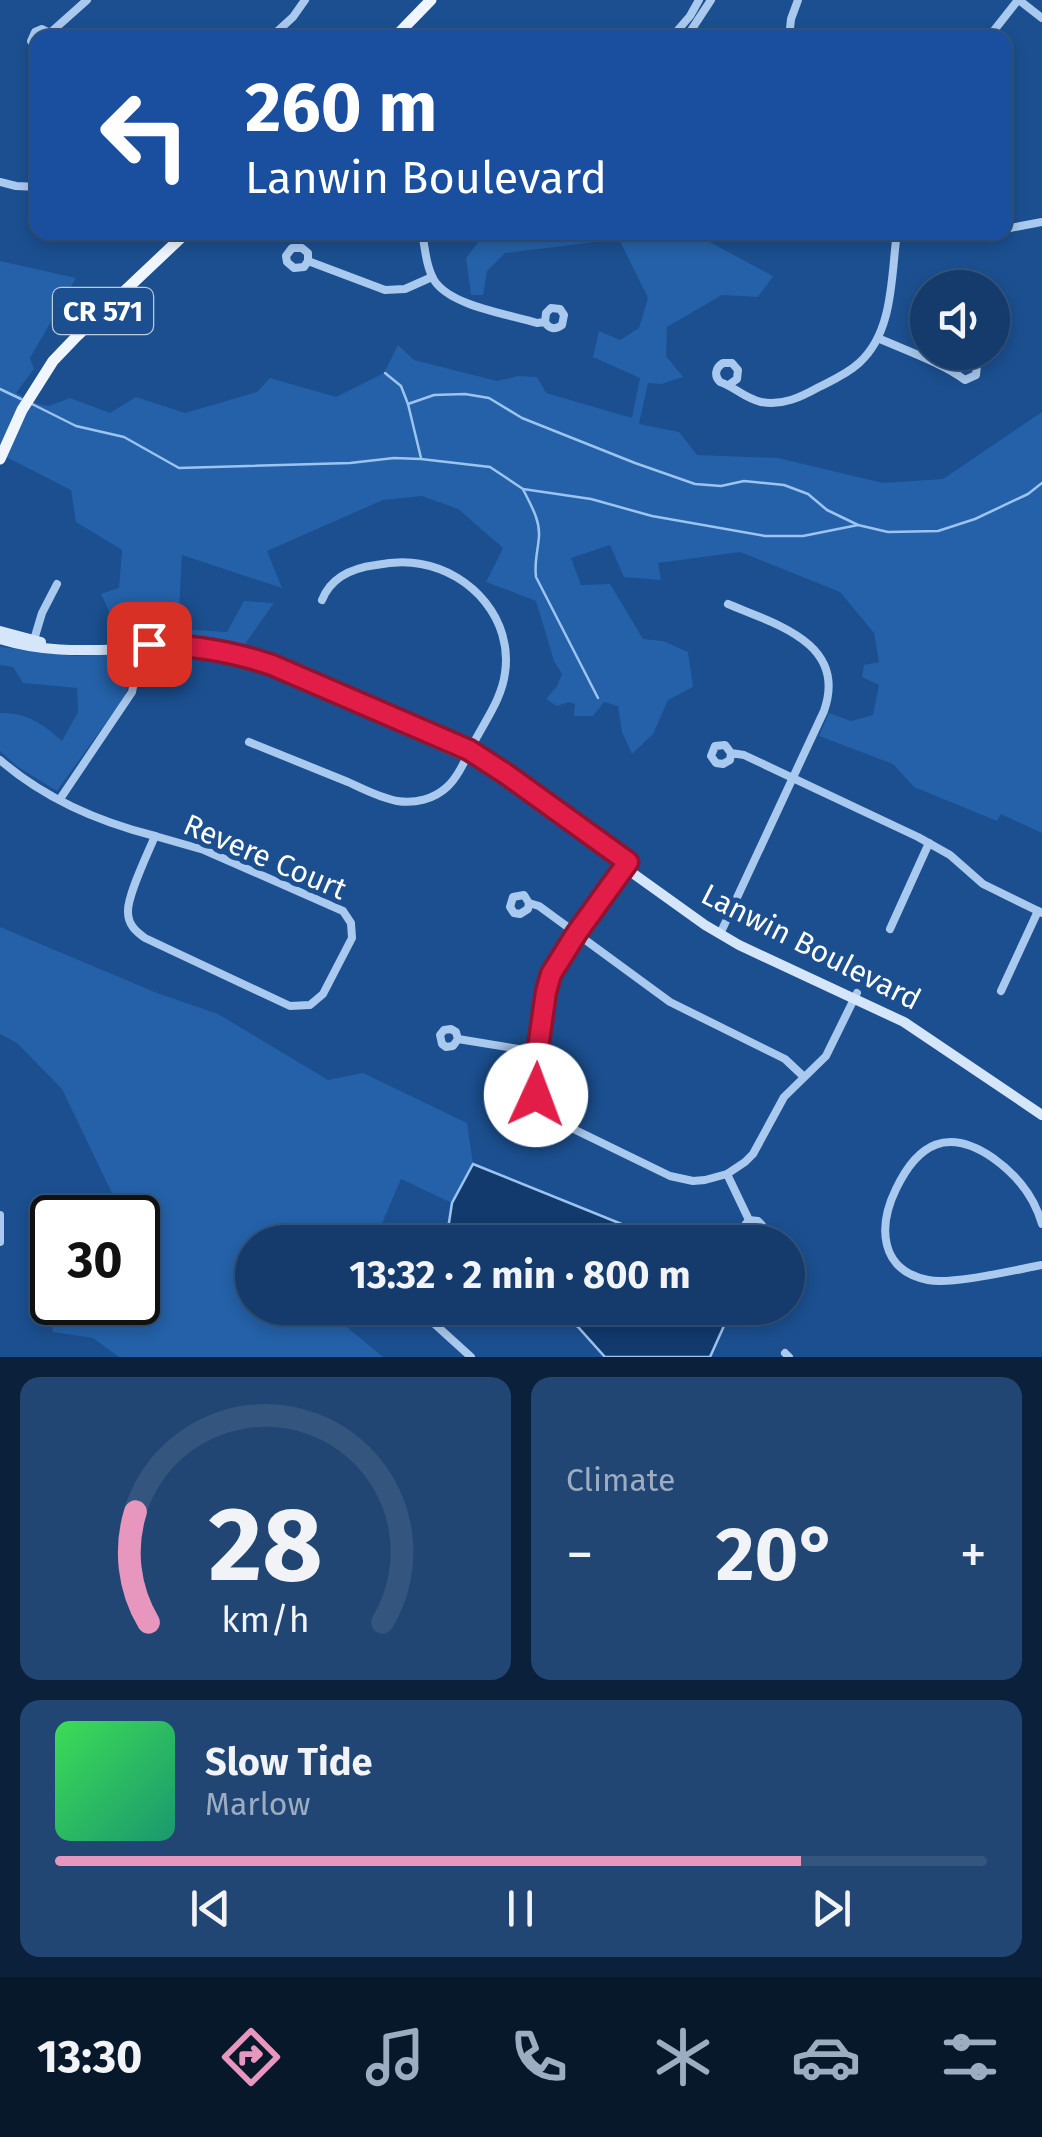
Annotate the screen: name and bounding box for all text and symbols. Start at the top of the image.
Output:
text: 260 m [245,66,437,150]
icon: left [80,70,210,200]
text: Lanwin Boulevard [245,151,607,205]
map controls [910,270,1010,370]
button: sound [910,270,1010,370]
road number: CR 571 [53,288,153,334]
pin [107,602,192,687]
icon: arrive [122,617,177,672]
street label: Revere Court [178,807,352,908]
street label: Lanwin Boulevard [695,876,927,1018]
position arrow [484,1043,588,1147]
speed limit sign: 30 [30,1195,160,1325]
text: 13:32 · 2 min · 800 m [349,1252,691,1298]
text: Climate [566,1461,675,1499]
text: 28 [208,1483,323,1608]
text: 20° [716,1510,837,1600]
text: − [566,1522,594,1588]
text: + [960,1522,987,1588]
text: km/h [221,1599,310,1641]
text: Slow Tide [205,1739,373,1785]
text: Marlow [205,1785,311,1823]
icon: previous [183,1881,238,1936]
icon: pause [493,1881,548,1936]
icon: next [804,1881,859,1936]
icon: directions [216,2022,286,2092]
icon: music [360,2022,430,2092]
icon: phone [504,2022,574,2092]
icon: climate [648,2022,718,2092]
icon: car [791,2022,861,2092]
icon: filters [935,2022,1005,2092]
text: 13:30 [37,2030,142,2084]

